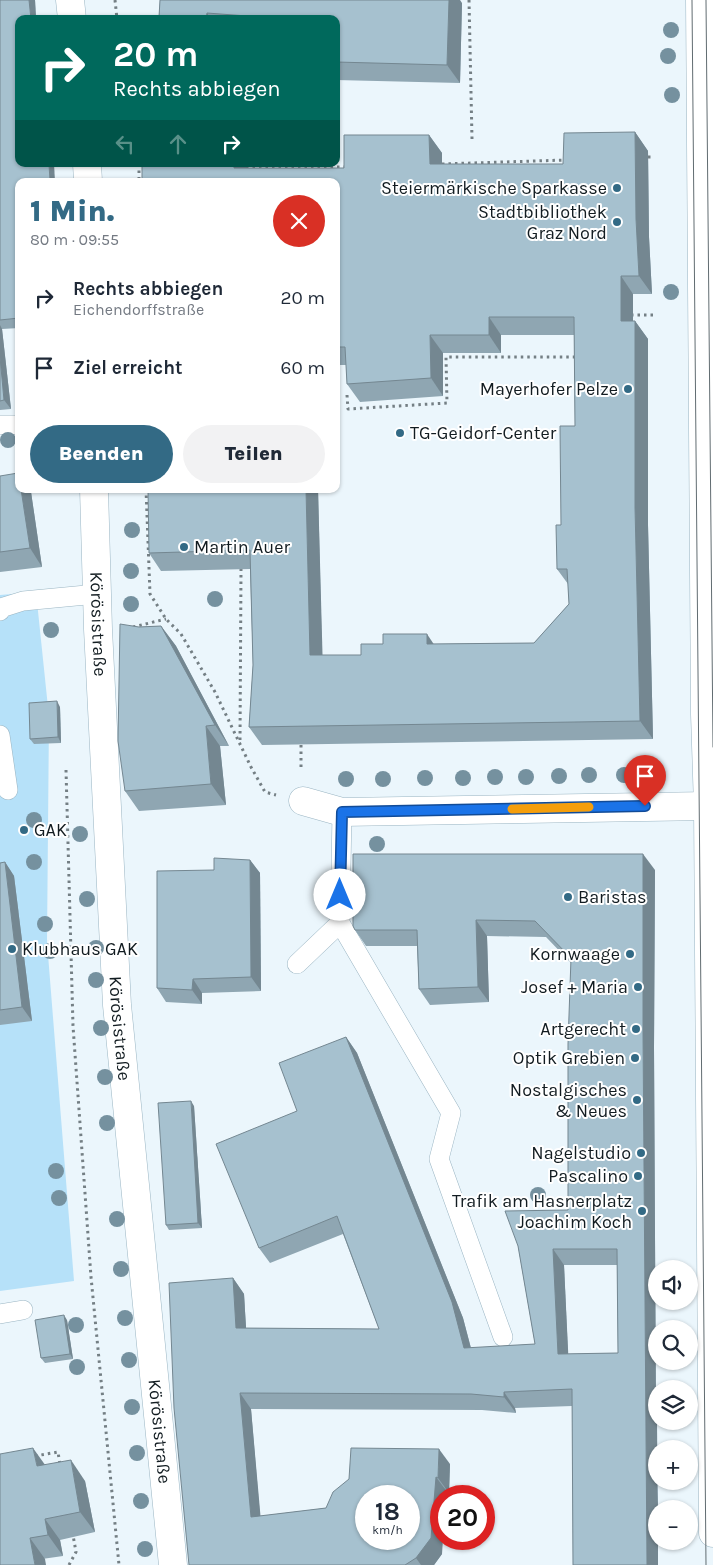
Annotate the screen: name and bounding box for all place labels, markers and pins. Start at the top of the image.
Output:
place label: Steiermärkische Sparkasse [381,177,607,199]
marker: Steiermärkische Sparkasse [611,182,623,194]
place label: Stadtbibliothek Graz Nord [478,201,607,244]
marker: Stadtbibliothek Graz Nord [611,216,623,228]
place label: Mayerhofer Pelze [480,378,618,400]
marker: Mayerhofer Pelze [622,383,634,395]
place label: TG-Geidorf-Center [410,422,557,444]
marker: TG-Geidorf-Center [394,427,406,439]
place label: Martin Auer [194,536,290,558]
marker: Martin Auer [178,541,190,553]
pin [624,755,666,806]
place label: GAK [34,819,67,841]
marker: GAK [18,824,30,836]
place label: Baristas [578,886,647,908]
marker: Baristas [562,891,574,903]
place label: Klubhaus GAK [22,938,138,960]
marker: Klubhaus GAK [6,943,18,955]
place label: Kornwaage [530,943,620,965]
marker: Kornwaage [624,948,636,960]
place label: Josef + Maria [521,976,628,998]
marker: Josef + Maria [632,981,644,993]
place label: Artgerecht [540,1018,626,1040]
marker: Artgerecht [630,1023,642,1035]
place label: Optik Grebien [513,1047,625,1069]
marker: Optik Grebien [629,1052,641,1064]
place label: Nostalgisches & Neues [510,1079,627,1122]
marker: Nostalgisches & Neues [631,1094,643,1106]
place label: Nagelstudio [531,1142,631,1164]
marker: Nagelstudio [635,1147,647,1159]
place label: Pascalino [548,1165,628,1187]
marker: Pascalino [632,1170,644,1182]
place label: Trafik am Hasnerplatz Joachim Koch [452,1190,632,1233]
marker: Trafik am Hasnerplatz Joachim Koch [636,1205,648,1217]

